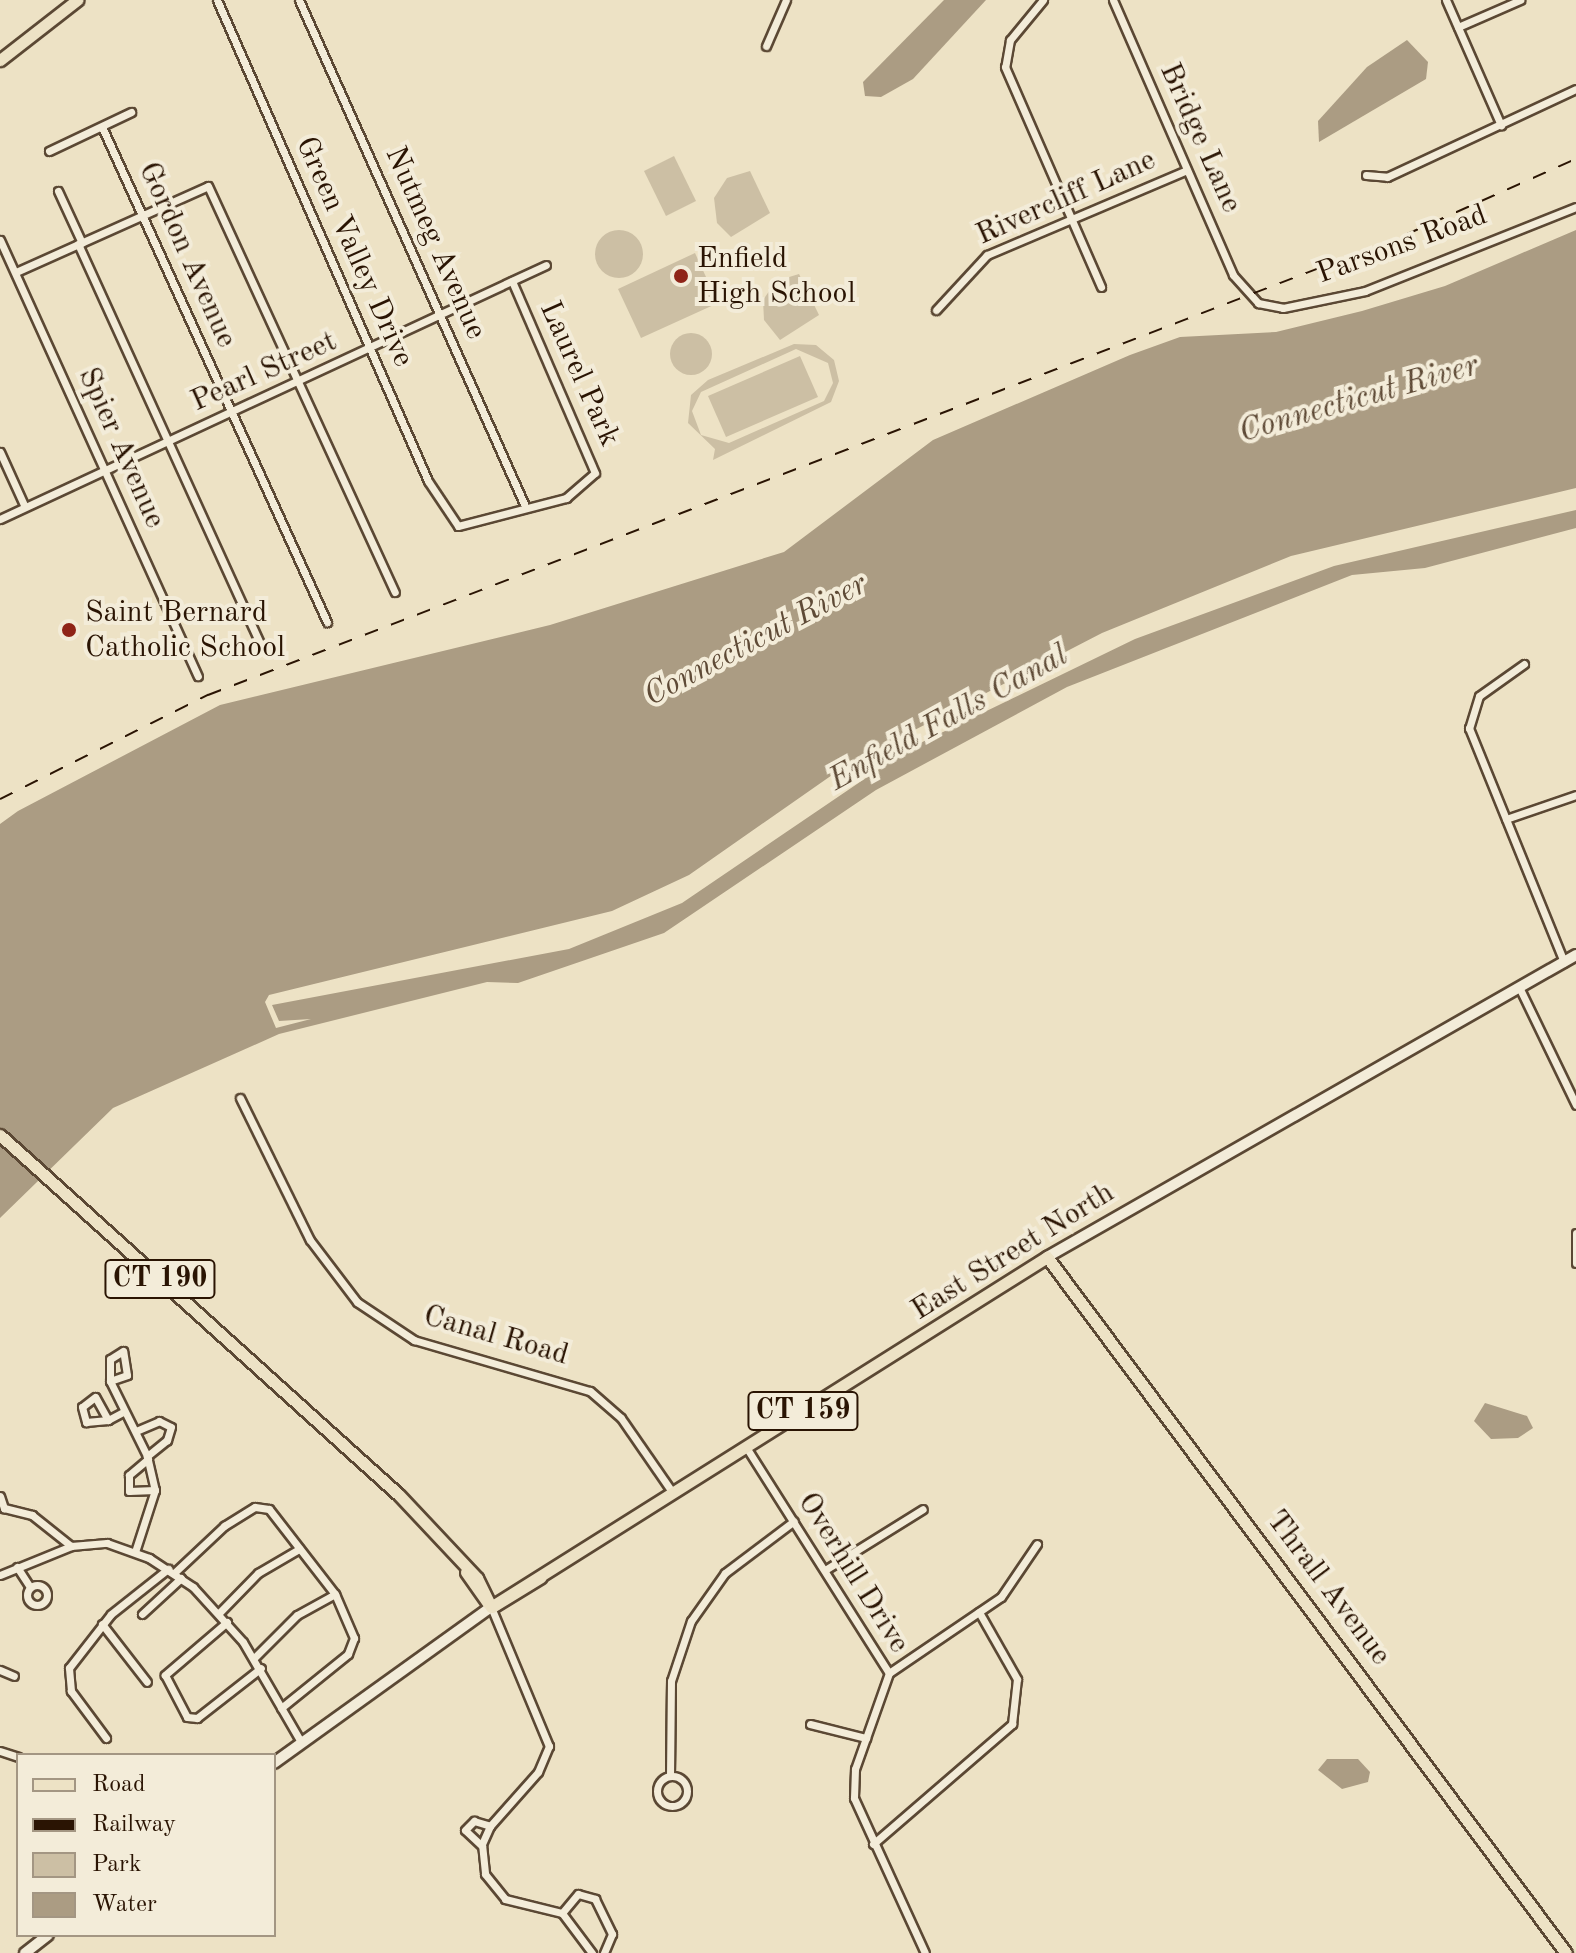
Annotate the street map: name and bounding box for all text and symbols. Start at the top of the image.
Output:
street label: Bridge Lane [1151,58,1249,218]
street label: Green Valley Drive [287,131,421,373]
street label: Nutmeg Avenue [376,141,494,345]
street label: Rivercliff Lane [971,142,1161,254]
street label: Gordon Avenue [130,157,244,353]
street label: Parsons Road [1312,198,1492,292]
place label: Enfield High School [697,241,856,312]
marker: Enfield High School [672,267,690,285]
street label: Laurel Park [531,296,627,452]
street label: Pearl Street [186,324,342,420]
water label: Connecticut River [1235,347,1483,453]
street label: Spier Avenue [70,362,172,534]
water label: Connecticut River [638,566,874,716]
place label: Saint Bernard Catholic School [85,595,285,666]
marker: Saint Bernard Catholic School [60,621,78,639]
water label: Enfield Falls Canal [823,637,1075,801]
street label: East Street North [905,1175,1121,1329]
road number: CT 190 [104,1255,216,1303]
street label: Canal Road [419,1298,573,1374]
road number: CT 159 [747,1387,859,1435]
street label: Overhill Drive [789,1486,917,1660]
street label: Thrall Avenue [1258,1503,1398,1673]
legend [16,1753,276,1937]
text: Road [92,1773,145,1797]
text: Railway [92,1813,176,1837]
text: Park [92,1853,141,1877]
text: Water [92,1893,157,1917]

